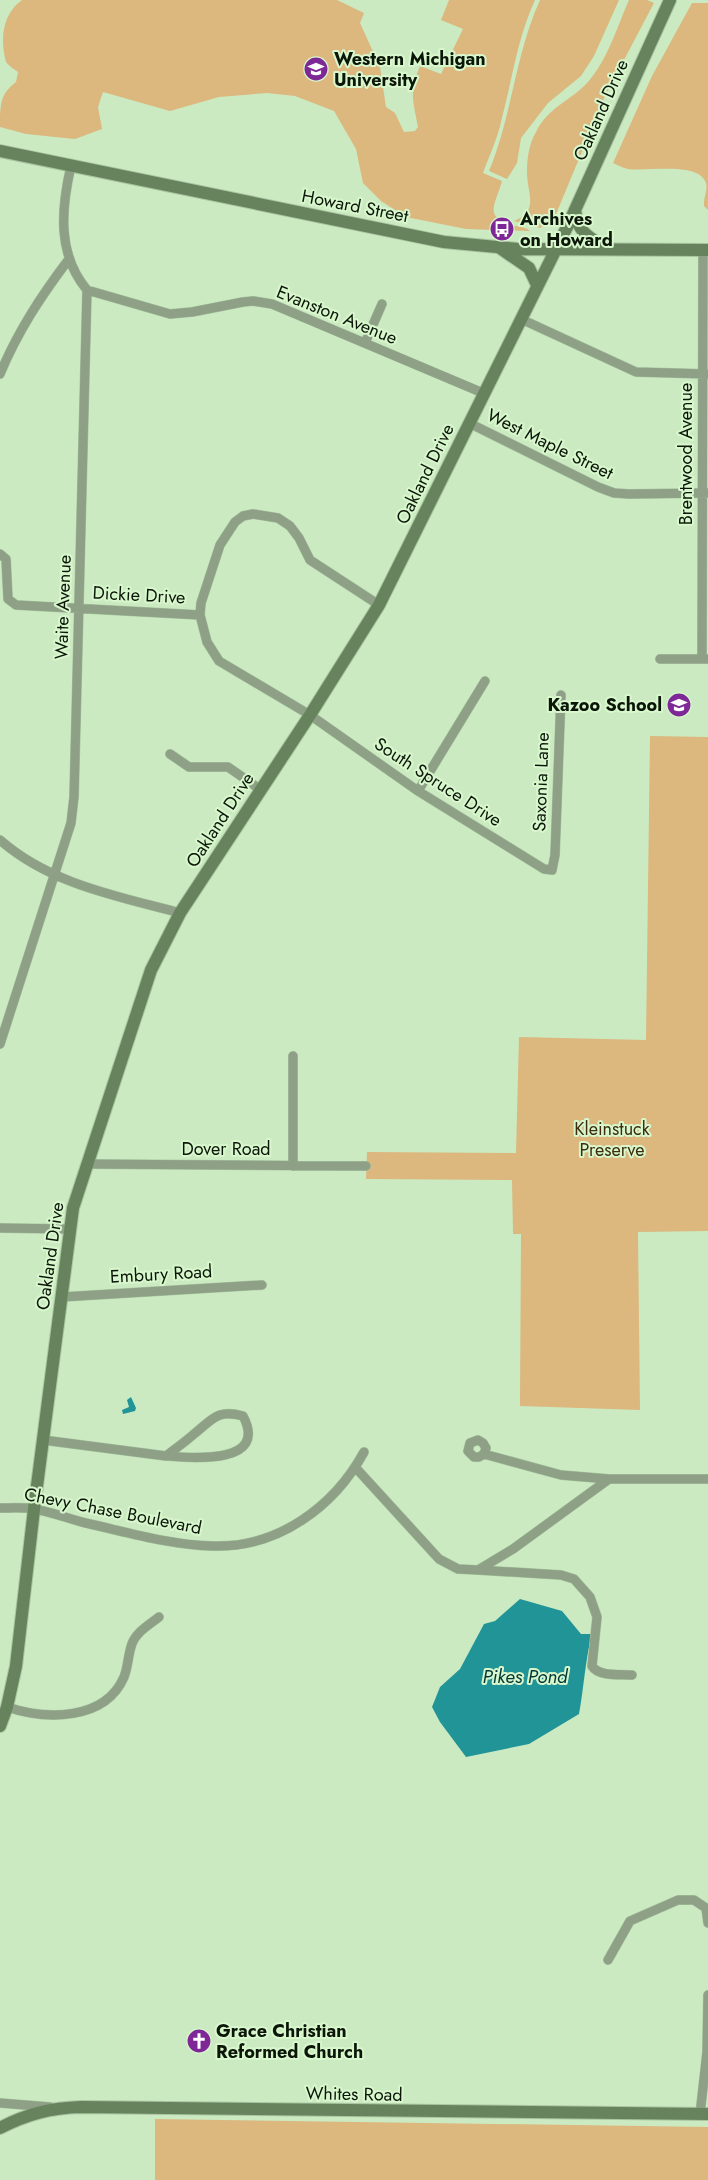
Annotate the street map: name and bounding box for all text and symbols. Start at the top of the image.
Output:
place label: Western Michigan University [334,46,486,93]
street label: Oakland Drive [567,55,635,165]
school or university icon: Western Michigan University [303,56,329,82]
street label: Howard Street [299,183,411,229]
place label: Archives on Howard [519,206,613,253]
bus stop icon: Archives on Howard [489,216,515,242]
street label: Evanston Avenue [273,279,401,351]
street label: Brentwood Avenue [673,383,699,525]
street label: West Maple Street [482,402,618,486]
street label: Oakland Drive [389,419,461,529]
street label: Waite Avenue [48,554,78,660]
street label: Dickie Drive [92,580,186,610]
place label: Kazoo School [547,692,662,718]
school or university icon: Kazoo School [666,692,692,718]
street label: South Spruce Drive [369,731,507,833]
street label: Saxonia Lane [526,732,556,832]
street label: Oakland Drive [179,767,261,873]
park label: Kleinstuck Preserve [574,1116,650,1163]
street label: Dover Road [181,1136,271,1162]
street label: Oakland Drive [30,1200,70,1312]
street label: Embury Road [109,1258,213,1290]
street label: Chevy Chase Boulevard [22,1481,204,1541]
water label: Pikes Pond [482,1663,569,1690]
place label: Grace Christian Reformed Church [216,2018,363,2065]
church icon: Grace Christian Reformed Church [186,2028,212,2054]
street label: Whites Road [305,2080,403,2108]

